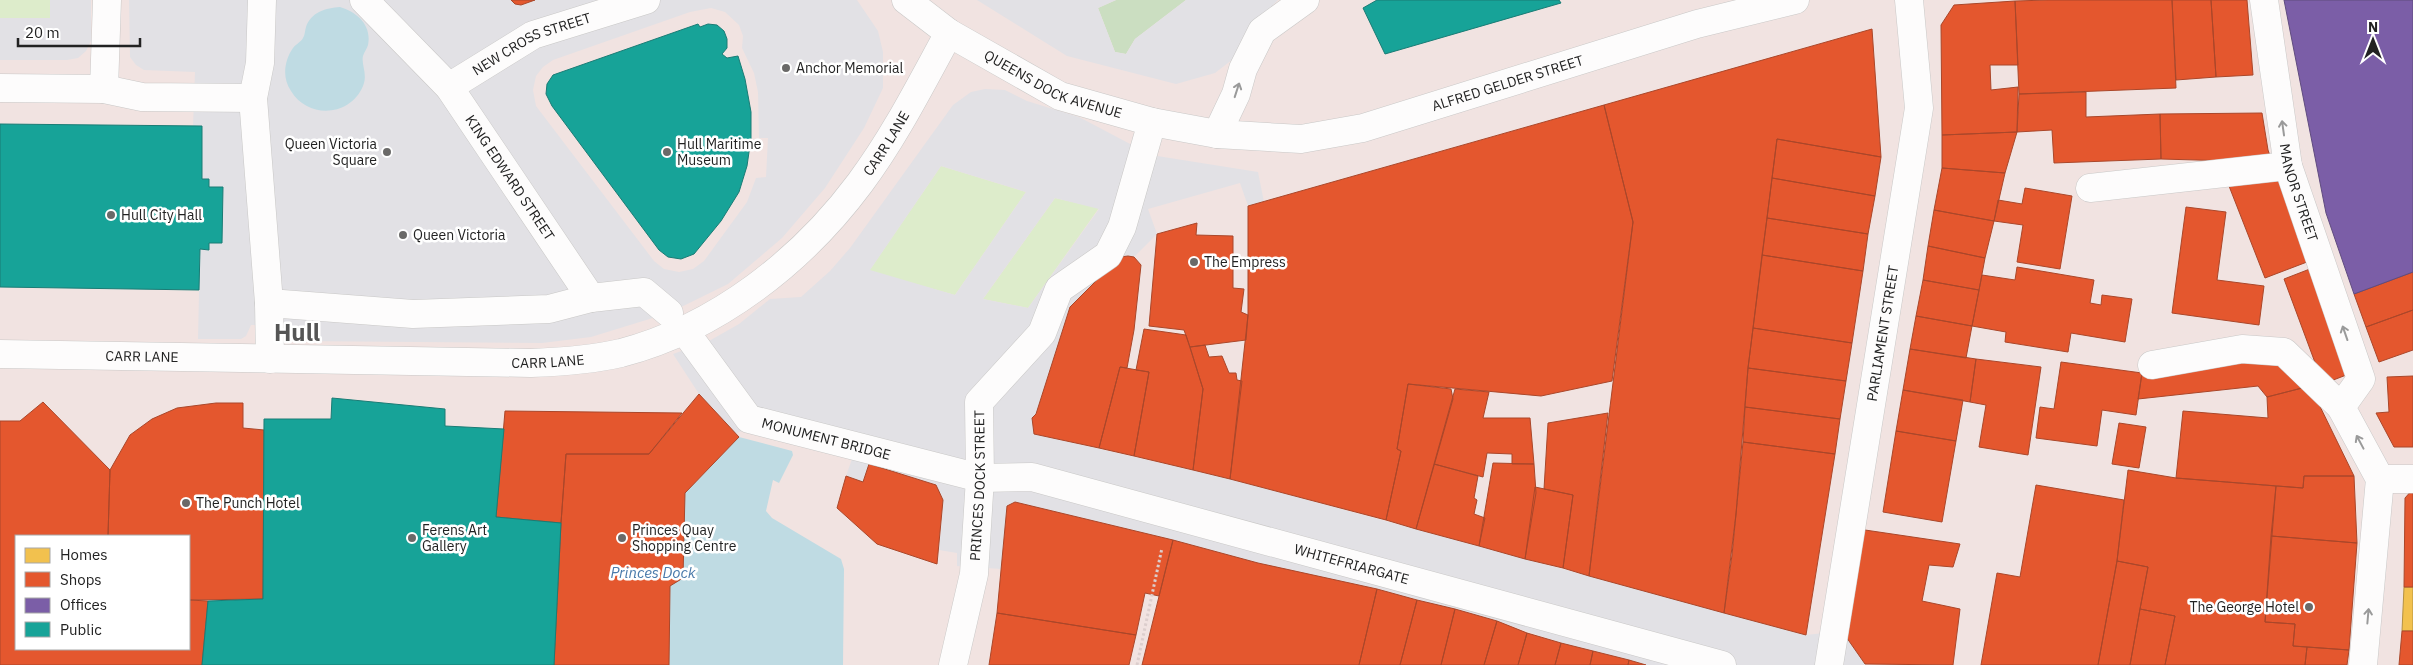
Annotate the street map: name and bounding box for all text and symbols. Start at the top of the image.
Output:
street label: NEW CROSS STREET [469,9,593,79]
scale bar [18,15,140,47]
north arrow [2348,15,2398,65]
text: N [2368,18,2378,36]
text: 20 m [25,23,60,42]
street label: QUEENS DOCK AVENUE [981,46,1124,122]
street label: ALFRED GELDER STREET [1430,51,1585,115]
place label: Anchor Memorial [796,59,903,77]
marker: Anchor Memorial [780,62,792,74]
one-way arrow [1232,82,1242,98]
street label: CARR LANE [859,108,913,179]
street label: KING EDWARD STREET [461,112,559,244]
one-way arrow [2278,120,2288,136]
place label: Queen Victoria Square [285,135,378,169]
place label: Hull Maritime Museum [677,135,762,169]
street label: MANOR STREET [2276,142,2322,244]
marker: Queen Victoria Square [381,146,393,158]
marker: Hull Maritime Museum [661,146,673,158]
place label: Hull City Hall [121,206,202,224]
marker: Hull City Hall [105,209,117,221]
place label: Queen Victoria [413,226,506,244]
marker: Queen Victoria [397,229,409,241]
place label: The Empress [1204,253,1286,271]
marker: The Empress [1188,256,1200,268]
street label: PARLIAMENT STREET [1863,264,1902,403]
district label: Hull [274,316,320,348]
one-way arrow [2340,326,2349,342]
street label: CARR LANE [105,347,179,366]
street label: CARR LANE [511,350,585,372]
street label: PRINCES DOCK STREET [966,410,989,561]
street label: MONUMENT BRIDGE [760,414,893,464]
one-way arrow [2355,435,2364,450]
place label: The Punch Hotel [196,494,300,512]
marker: The Punch Hotel [180,497,192,509]
place label: Ferens Art Gallery [422,521,487,555]
place label: Princes Quay Shopping Centre [632,521,737,555]
marker: Ferens Art Gallery [406,532,418,544]
marker: Princes Quay Shopping Centre [616,532,628,544]
legend [15,535,190,650]
street label: WHITEFRIARGATE [1292,540,1411,588]
text: Homes [60,545,108,564]
water label: Princes Dock [610,563,696,582]
text: Shops [60,570,102,589]
text: Offices [60,595,107,614]
place label: The George Hotel [2190,598,2299,616]
marker: The George Hotel [2303,601,2315,613]
one-way arrow [2363,609,2372,625]
text: Public [60,620,102,639]

